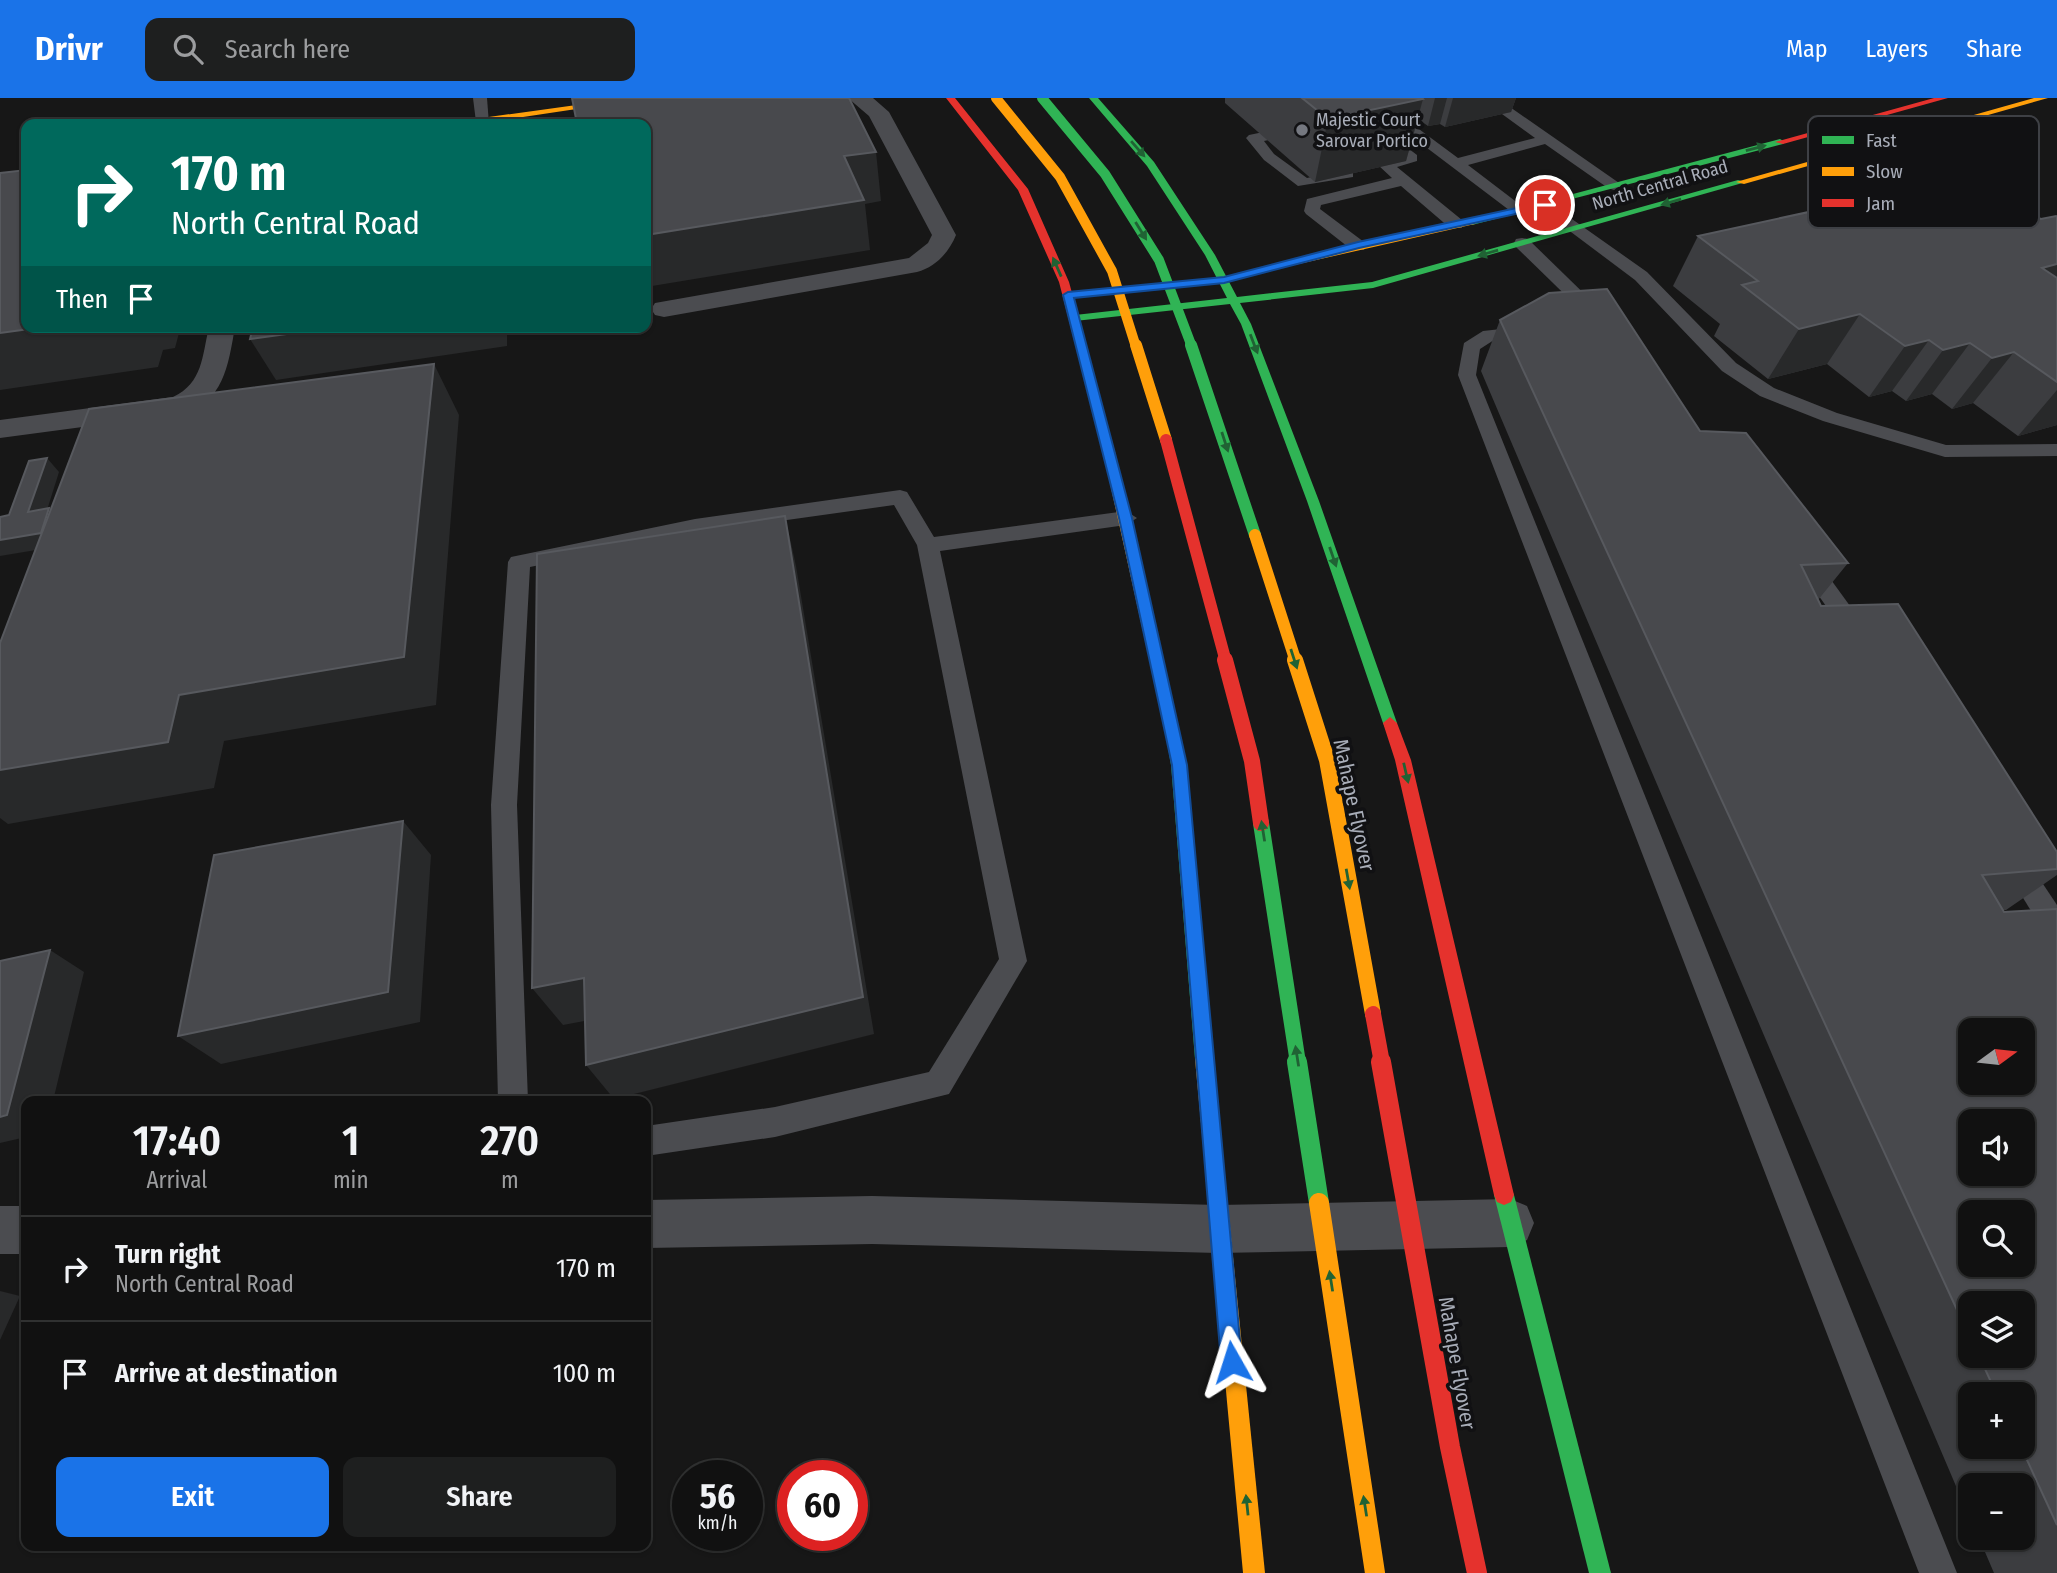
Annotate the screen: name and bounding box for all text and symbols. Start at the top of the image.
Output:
search box [145,18,635,81]
text: Drivr [35,29,103,69]
icon: search [169,30,207,68]
text: Search here [225,34,350,65]
text: Map [1786,35,1828,63]
text: Layers [1866,35,1928,63]
text: Share [1966,35,2022,63]
place label: Majestic Court Sarovar Portico [1316,109,1428,152]
legend [1808,116,2039,228]
marker: Majestic Court Sarovar Portico [1294,122,1310,138]
text: Fast [1866,129,1897,152]
one-way arrow [1130,140,1146,158]
one-way arrow [1746,142,1767,152]
text: 170 m [171,144,287,203]
icon: right [56,147,147,238]
street label: North Central Road [1590,155,1730,215]
text: Slow [1866,160,1903,183]
pin [1515,175,1575,235]
icon: arrive [1526,186,1564,224]
text: Jam [1866,192,1895,215]
one-way arrow [1661,197,1682,207]
text: North Central Road [171,204,420,242]
one-way arrow [1134,222,1147,241]
one-way arrow [1477,248,1498,258]
one-way arrow [1051,257,1063,277]
icon: arrive [122,280,160,318]
text: Then [56,284,108,315]
one-way arrow [1249,334,1260,355]
one-way arrow [1220,432,1231,453]
one-way arrow [1328,547,1339,568]
one-way arrow [1290,648,1300,669]
street label: Mahape Flyover [1327,736,1381,874]
one-way arrow [1401,762,1412,784]
one-way arrow [1257,820,1268,842]
one-way arrow [1343,868,1354,890]
north arrow [1958,1018,2035,1096]
map controls [1958,1018,2035,1550]
one-way arrow [1291,1045,1302,1067]
button: sound [1958,1109,2035,1186]
text: 17:40 [133,1116,221,1166]
text: 1 [342,1116,359,1166]
text: 270 [480,1116,539,1166]
text: Arrival [146,1166,207,1194]
text: min [333,1166,369,1194]
text: m [501,1166,519,1194]
button: search [1958,1200,2035,1277]
text: Turn right [115,1239,221,1270]
icon: right [56,1250,94,1288]
text: 170 m [556,1253,616,1284]
one-way arrow [1325,1269,1336,1291]
text: North Central Road [115,1270,294,1298]
button: layers [1958,1291,2035,1368]
street label: Mahape Flyover [1433,1294,1482,1432]
position arrow [1195,1325,1269,1399]
icon: arrive [56,1355,94,1393]
text: Arrive at destination [115,1358,338,1389]
text: 100 m [553,1358,616,1389]
button: + [1958,1382,2035,1459]
button: Exit [56,1457,329,1537]
button: Share [343,1457,616,1537]
speed limit sign: 60 [777,1460,868,1551]
button: − [1958,1473,2035,1550]
text: 56 [700,1475,735,1517]
one-way arrow [1241,1494,1252,1516]
one-way arrow [1359,1494,1370,1516]
text: km/h [697,1512,738,1534]

